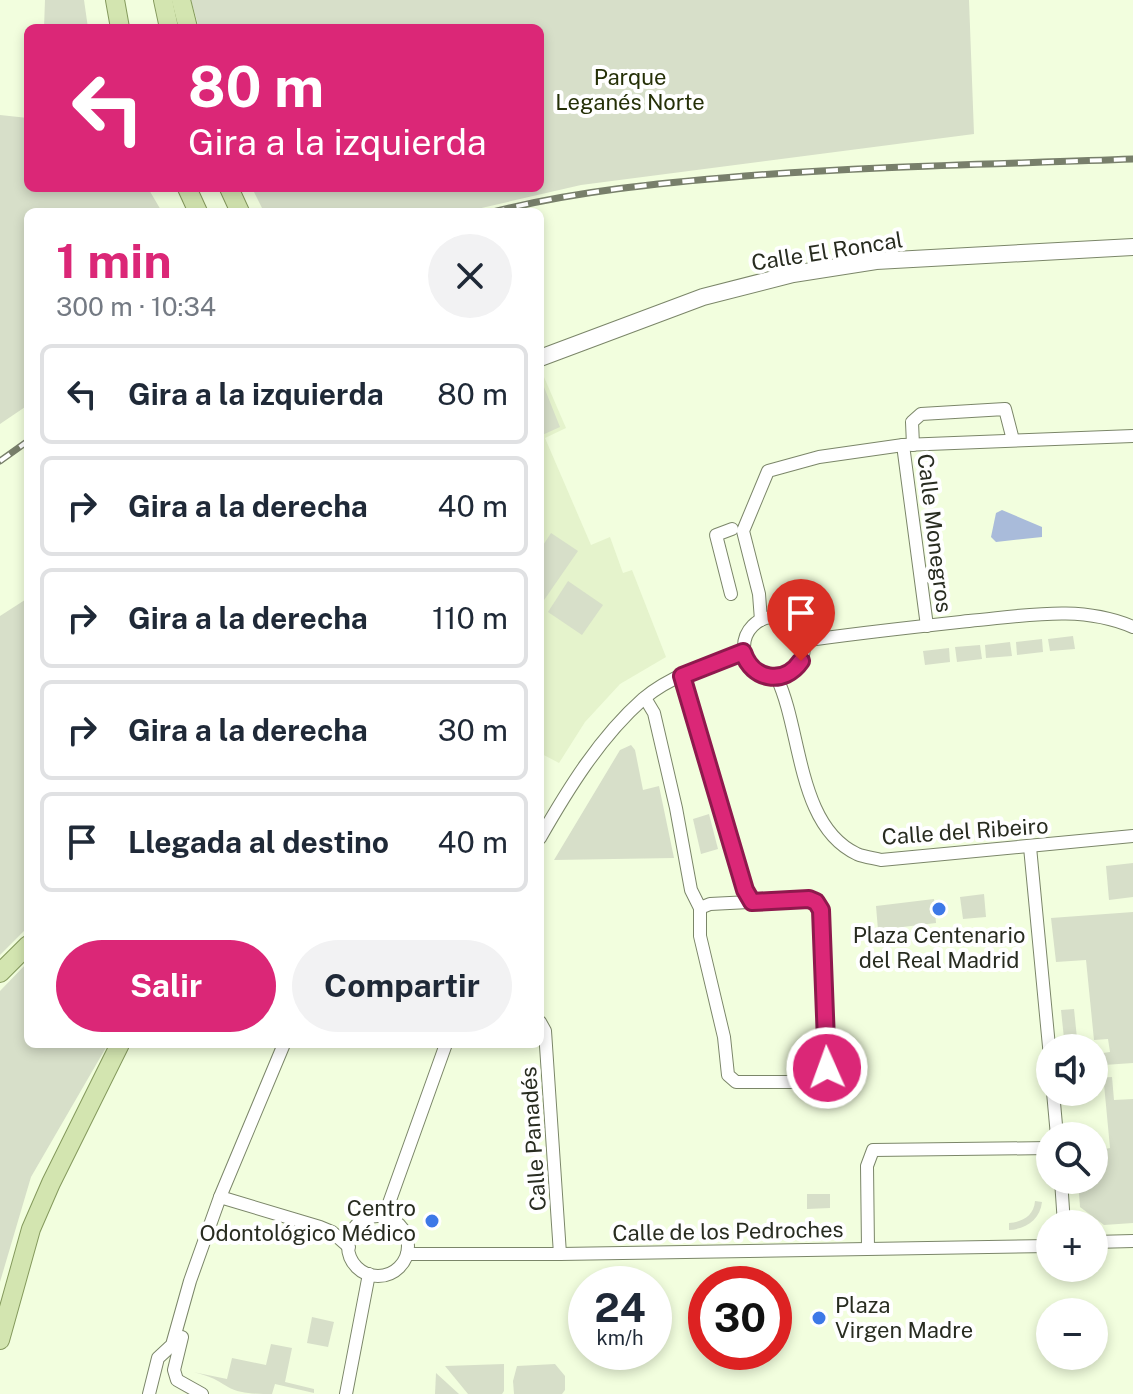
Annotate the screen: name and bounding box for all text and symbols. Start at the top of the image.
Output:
text: 80 m [188,54,324,120]
icon: left [56,56,160,160]
park label: Parque Leganés Norte [555,64,705,115]
text: Gira a la izquierda [188,121,487,163]
street label: Calle El Roncal [749,226,905,276]
text: 1 min [56,232,172,289]
button: close [428,234,512,318]
text: 300 m · 10:34 [56,291,216,322]
icon: left [60,372,104,416]
text: Gira a la izquierda [128,376,384,412]
text: 80 m [437,376,508,412]
street label: Calle Monegros [912,452,958,614]
icon: right [60,484,104,528]
text: Gira a la derecha [128,488,368,524]
text: 40 m [438,488,508,524]
pin [767,579,835,661]
icon: arrive [779,591,823,635]
icon: right [60,596,104,640]
text: Gira a la derecha [128,600,368,636]
text: 110 m [432,600,508,636]
icon: right [60,708,104,752]
text: Gira a la derecha [128,712,368,748]
text: 30 m [438,712,508,748]
street label: Calle del Ribeiro [881,812,1049,850]
icon: arrive [60,820,104,864]
text: Llegada al destino [128,824,389,860]
text: 40 m [438,824,508,860]
marker: Plaza Centenario del Real Madrid [930,900,948,918]
place label: Plaza Centenario del Real Madrid [853,922,1025,973]
button: Salir [56,940,276,1032]
button: Compartir [292,940,512,1032]
position arrow [785,1026,869,1110]
map controls [1036,1034,1108,1370]
button: sound [1036,1034,1108,1106]
street label: Calle Panadés [515,1066,551,1212]
button: search [1036,1122,1108,1194]
place label: Centro Odontológico Médico [200,1195,416,1246]
button: + [1036,1210,1108,1282]
marker: Centro Odontológico Médico [423,1212,441,1230]
street label: Calle de los Pedroches [612,1216,844,1246]
speed limit sign: 30 [688,1266,792,1370]
text: 24 [594,1284,646,1331]
place label: Plaza Virgen Madre [835,1292,973,1343]
button: − [1036,1298,1108,1370]
marker: Plaza Virgen Madre [810,1309,828,1327]
text: km/h [596,1326,644,1350]

